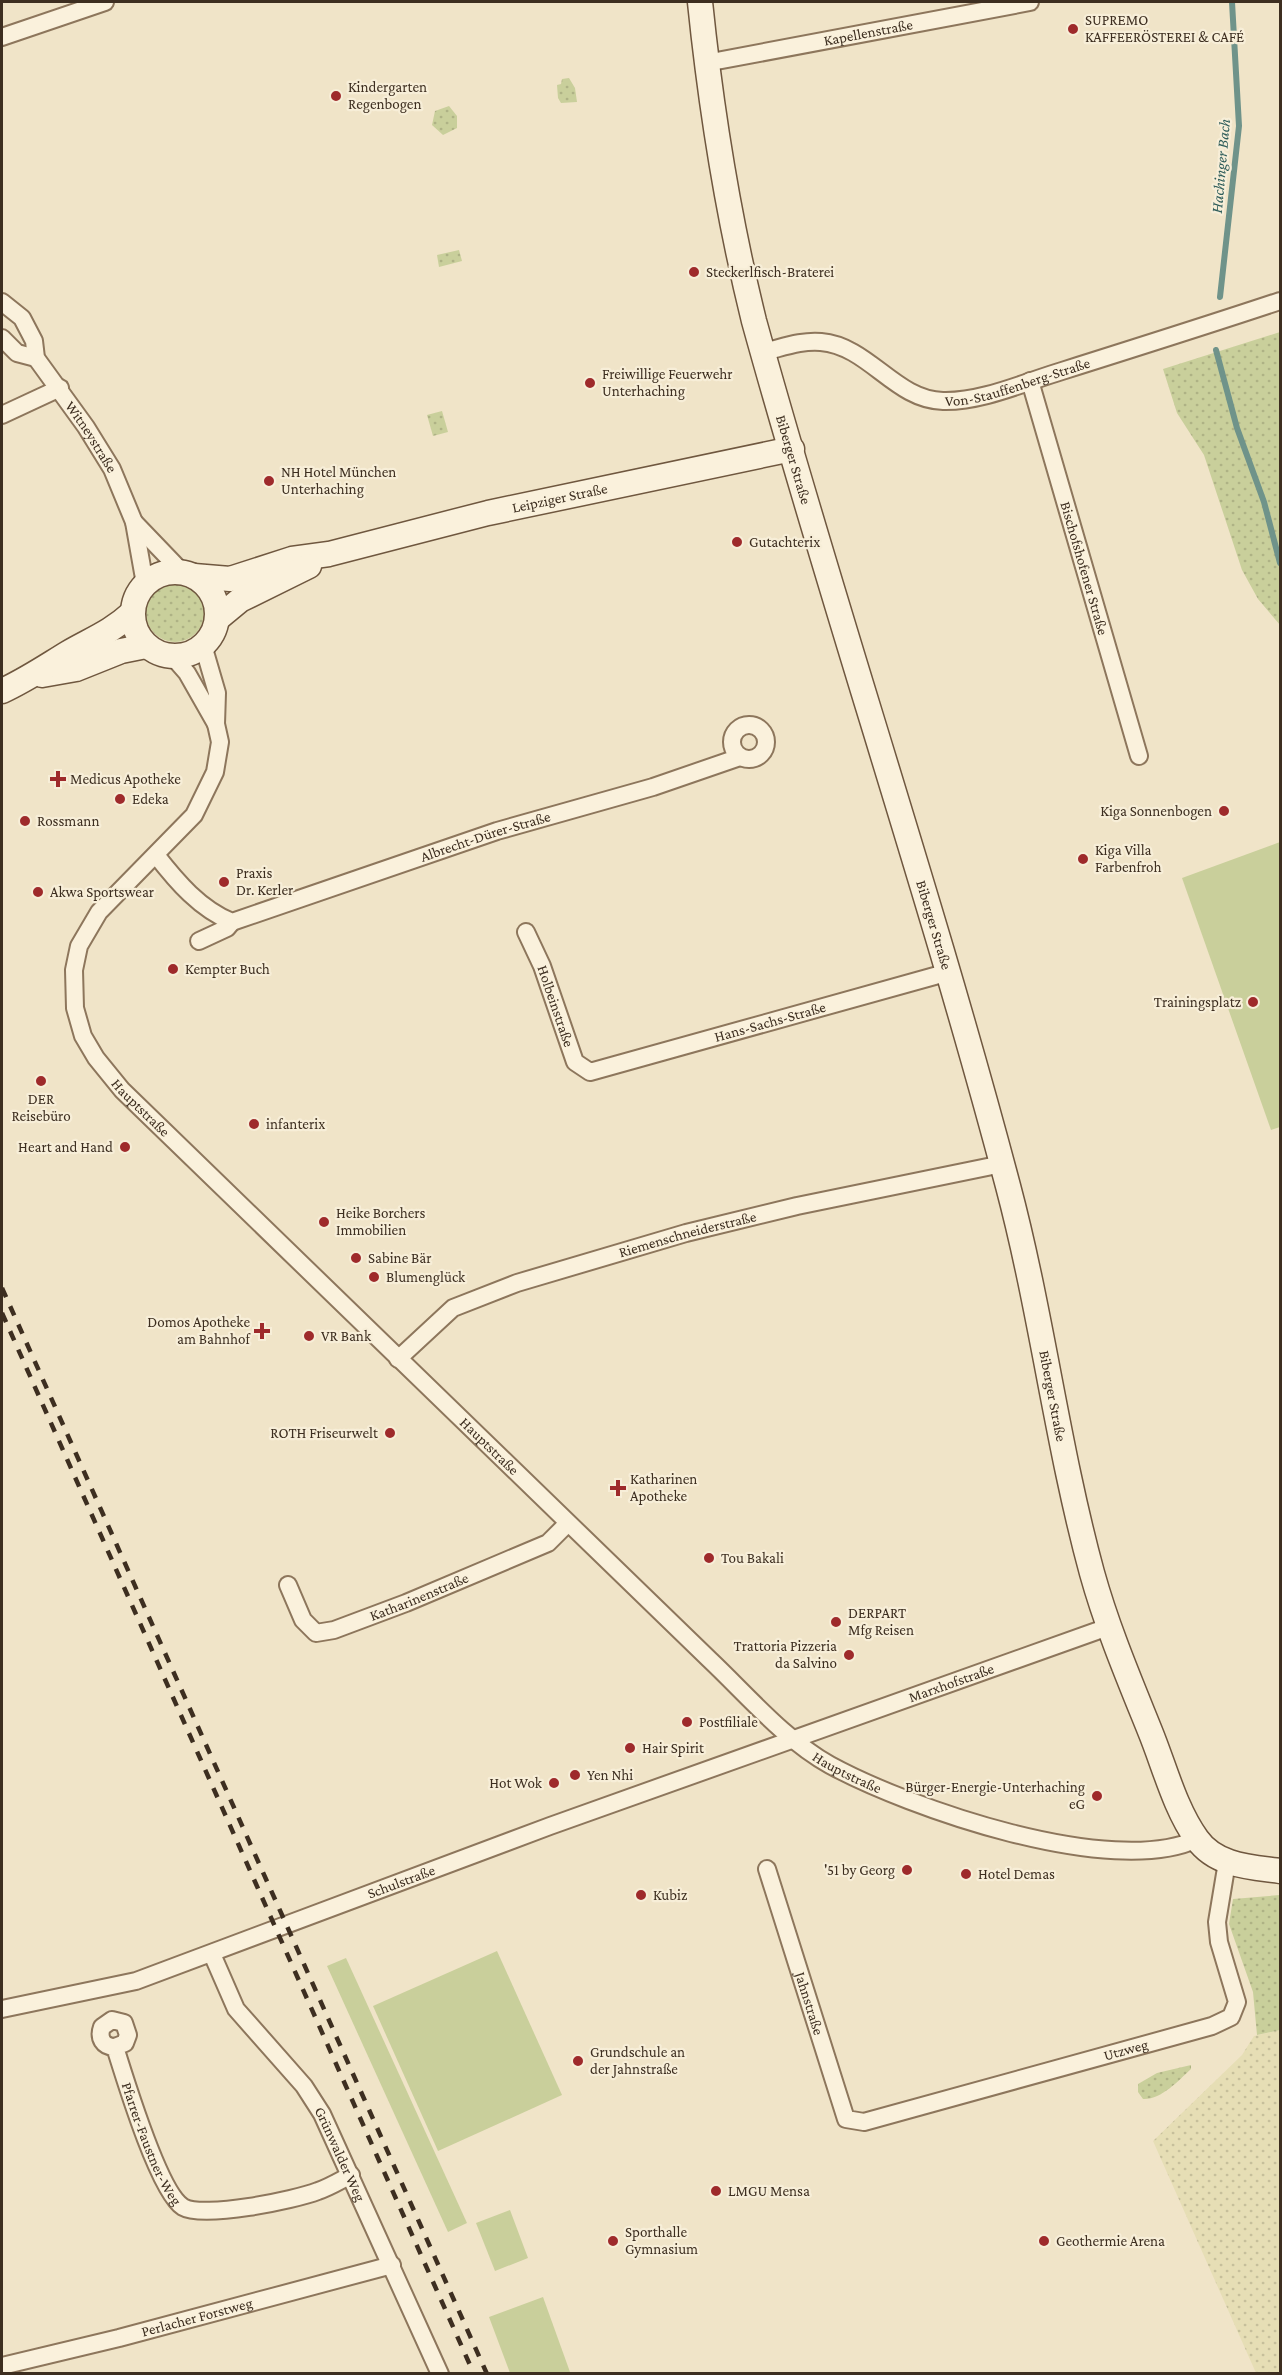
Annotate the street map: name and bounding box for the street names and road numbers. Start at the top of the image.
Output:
street label: Kapellenstraße [822,16,914,49]
street label: Von-Stauffenberg-Straße [945,355,1092,409]
street label: Witneystraße [62,398,120,476]
street label: Biberger Straße [773,413,814,507]
street label: Leipziger Straße [510,480,609,516]
street label: Bischofshofener Straße [1057,500,1112,637]
street label: Albrecht-Dürer-Straße [418,808,553,865]
street label: Biberger Straße [913,878,955,972]
street label: Holbeinstraße [534,963,577,1049]
street label: Hans-Sachs-Straße [713,999,828,1045]
street label: Hauptstraße [108,1076,173,1140]
street label: Riemenschneiderstraße [617,1208,758,1260]
street label: Biberger Straße [1036,1349,1070,1443]
street label: Hauptstraße [457,1414,522,1478]
street label: Katharinenstraße [367,1569,471,1624]
street label: Marxhofstraße [907,1660,996,1705]
street label: Hauptstraße [810,1748,884,1797]
street label: Schulstraße [365,1862,438,1902]
street label: Jahnstraße [790,1968,827,2037]
street label: Utzweg [1102,2036,1150,2064]
street label: Pfarrer-Faustner-Weg [119,2080,185,2209]
street label: Grünwalder Weg [311,2104,369,2204]
street label: Perlacher Forstweg [140,2295,254,2340]

